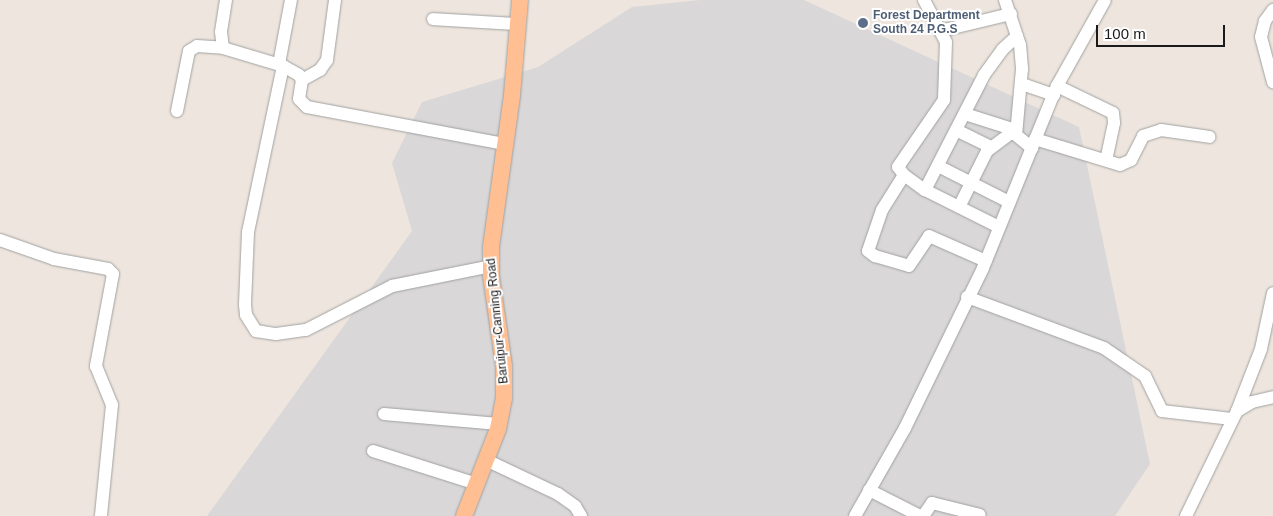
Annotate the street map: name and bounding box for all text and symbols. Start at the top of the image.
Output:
place label: Forest Department South 24 P.G.S [873,9,980,37]
scale bar [1098,15,1227,47]
marker: Forest Department South 24 P.G.S [857,17,869,29]
text: 100 m [1104,25,1146,42]
street label: Baruipur-Canning Road [484,258,512,384]

